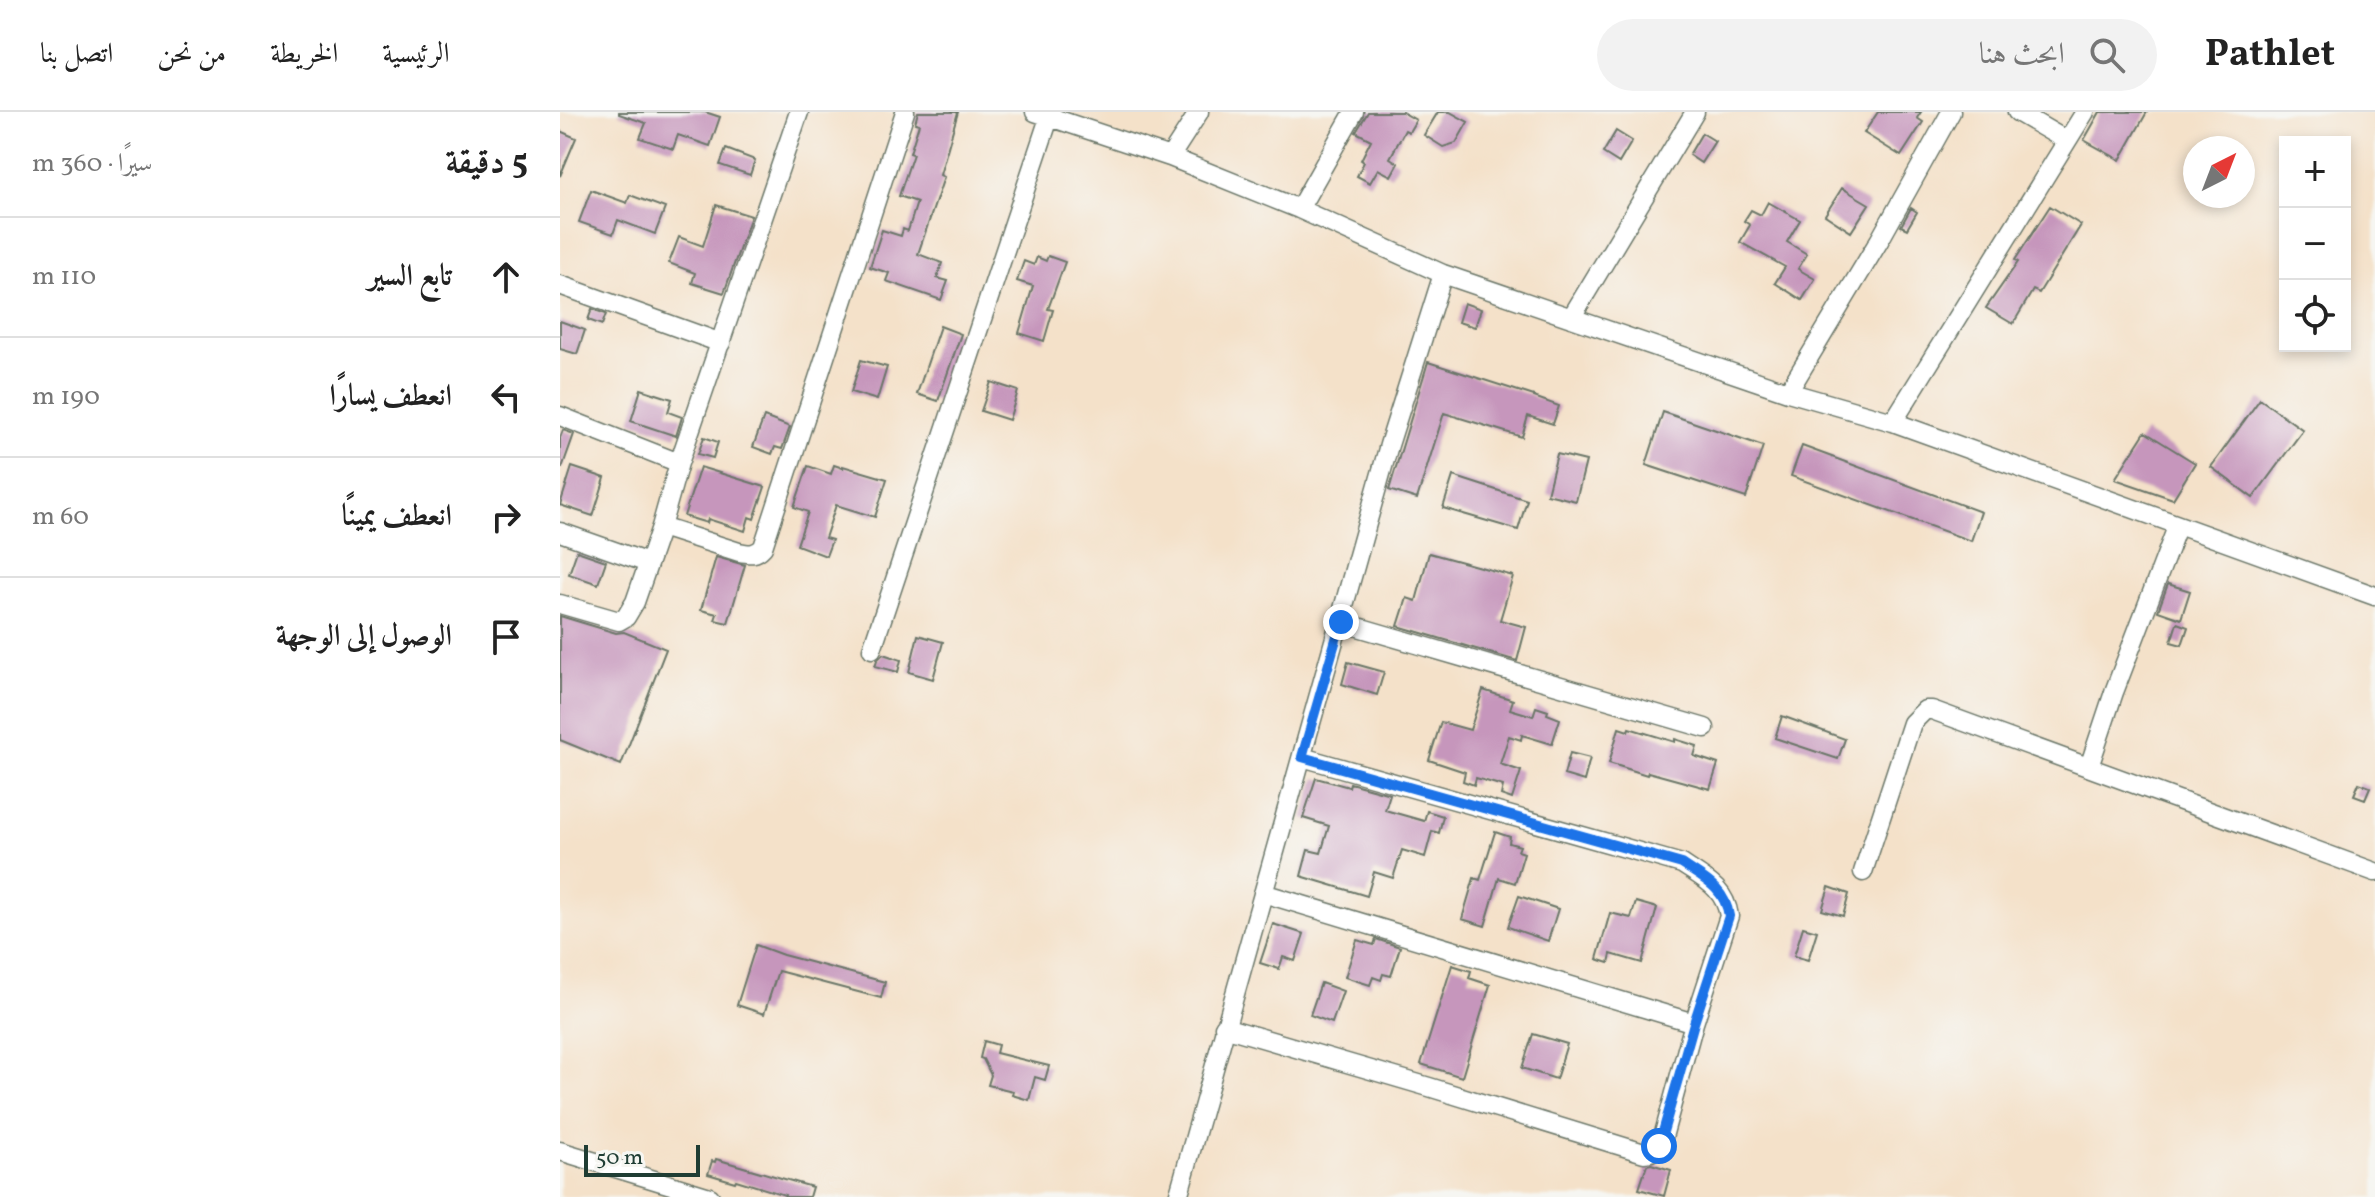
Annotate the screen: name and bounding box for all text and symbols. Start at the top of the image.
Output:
search box [1597,19,2157,91]
text: Pathlet [2205,29,2335,82]
icon: search [2085,33,2129,77]
text: ابحث هنا [1979,34,2065,76]
text: اتصل بنا [40,35,113,74]
text: من نحن [157,35,226,74]
text: الخريطة [270,35,338,74]
text: الرئيسية [382,35,450,74]
north arrow [2183,136,2255,208]
map controls [2279,136,2351,352]
button: + [2279,136,2351,208]
text: 5 دقيقة [445,140,528,187]
text: سيرًا · 360 m [32,146,153,182]
button: − [2279,208,2351,280]
icon: ahead [484,255,528,299]
text: تابع السير [368,256,452,298]
text: 110 m [32,259,96,295]
button: locate [2279,280,2351,352]
icon: left [484,375,528,419]
text: انعطف يسارًا [329,376,452,418]
text: 190 m [32,379,100,415]
icon: right [484,495,528,539]
text: انعطف يمينًا [341,496,452,538]
text: 60 m [32,499,89,535]
route end [1323,604,1359,640]
icon: arrive [484,615,528,659]
text: الوصول إلى الوجهة [276,616,452,658]
route start [1641,1128,1677,1164]
scale bar [584,1141,700,1177]
text: 50 m [596,1143,643,1174]

